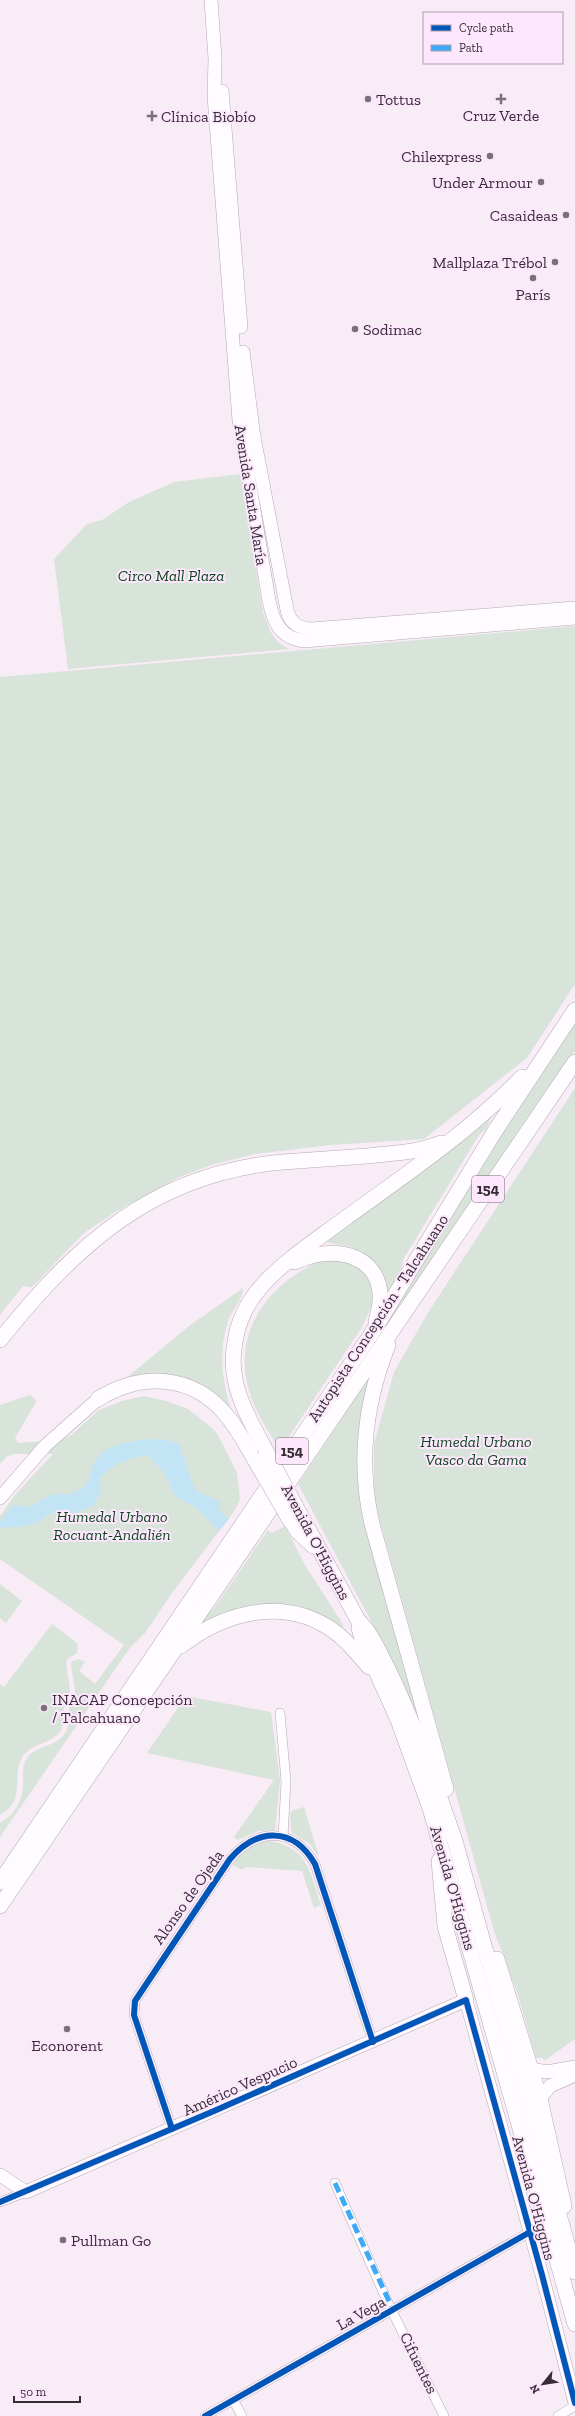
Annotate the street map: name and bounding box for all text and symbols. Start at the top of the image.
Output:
legend [423,12,563,64]
text: Cycle path [459,21,514,35]
text: Path [459,41,483,55]
place label: Tottus [376,90,421,109]
marker: Tottus [363,94,373,104]
marker: Cruz Verde [496,94,506,104]
place label: Cruz Verde [463,106,539,125]
place label: Clínica Biobío [161,107,256,126]
marker: Clínica Biobío [146,110,158,122]
place label: Chilexpress [401,147,482,166]
marker: Chilexpress [485,151,495,161]
place label: Under Armour [432,173,533,192]
marker: Under Armour [536,177,546,187]
place label: Casaideas [490,206,558,225]
marker: Casaideas [561,210,571,220]
place label: Mallplaza Trébol [433,253,547,272]
marker: Mallplaza Trébol [550,257,560,267]
marker: París [528,273,538,283]
place label: París [515,285,551,304]
place label: Sodimac [363,320,422,339]
marker: Sodimac [350,324,360,334]
street label: Avenida Santa María [230,423,272,567]
park label: Circo Mall Plaza [118,566,224,585]
road number: 154 [472,1176,504,1202]
street label: Autopista Concepción - Talcahuano [304,1211,452,1425]
park label: Humedal Urbano Vasco da Gama [420,1432,532,1469]
road number: 154 [276,1438,308,1464]
street label: Avenida O'Higgins [277,1481,355,1603]
park label: Humedal Urbano Rocuant-Andalién [53,1507,171,1544]
place label: INACAP Concepción / Talcahuano [52,1690,193,1727]
marker: INACAP Concepción / Talcahuano [39,1703,49,1713]
street label: Avenida O'Higgins [426,1824,480,1952]
street label: Alonso de Ojeda [149,1846,228,1948]
marker: Econorent [62,2024,72,2034]
place label: Econorent [31,2036,103,2055]
street label: Américo Vespucio [180,2052,300,2120]
street label: Avenida O'Higgins [508,2134,560,2262]
place label: Pullman Go [71,2231,151,2250]
marker: Pullman Go [58,2235,68,2245]
street label: La Vega [333,2292,389,2334]
street label: Cifuentes [396,2329,442,2397]
north arrow [523,2364,563,2404]
scale bar [14,2378,80,2404]
text: N [527,2381,542,2396]
text: 50 m [20,2385,47,2399]

